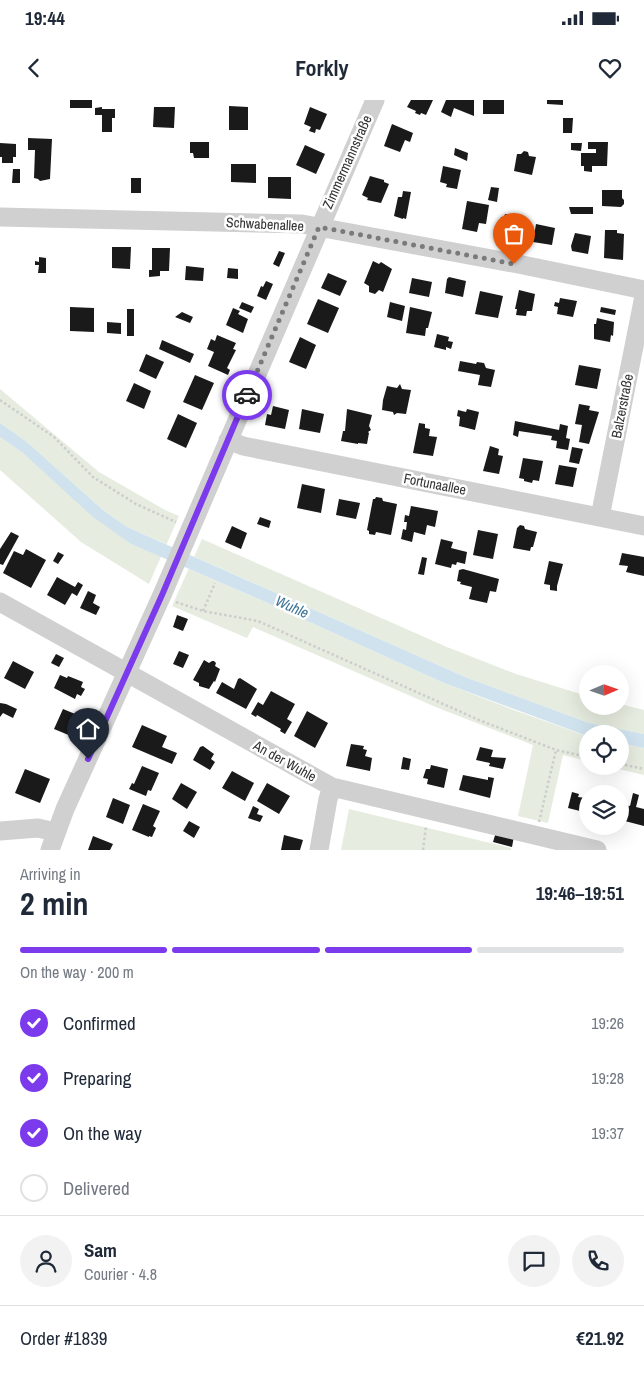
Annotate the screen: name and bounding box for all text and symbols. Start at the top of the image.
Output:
text: 19:44 [25,5,65,31]
text: Forkly [295,53,349,83]
icon: back [20,54,48,82]
icon: heart [596,54,624,82]
street label: Zimmermannstraße [318,112,376,212]
street label: Schwabenallee [226,213,304,235]
pin [493,213,535,264]
icon: bag [500,220,528,248]
courier [222,370,272,420]
street label: Balzerstraße [607,372,637,440]
icon: car [233,381,261,409]
street label: Fortunaallee [402,469,468,499]
water label: Wuhle [272,590,312,623]
north arrow [579,665,629,715]
map controls [579,665,629,835]
pin [67,708,109,759]
icon: home [74,715,102,743]
button: locate [579,725,629,775]
street label: An der Wuhle [249,736,320,786]
button: layers [579,785,629,835]
text: Arriving in [20,863,81,885]
text: 19:46–19:51 [536,880,624,906]
text: 2 min [20,882,89,925]
text: On the way · 200 m [20,961,134,983]
icon: check [20,1009,48,1037]
text: Confirmed [63,1010,136,1036]
text: 19:26 [591,1012,624,1034]
icon: check [20,1064,48,1092]
text: Preparing [63,1065,131,1091]
text: 19:28 [591,1067,624,1089]
icon: check [20,1119,48,1147]
text: On the way [63,1120,142,1146]
text: 19:37 [591,1122,624,1144]
text: Delivered [63,1175,130,1201]
button: person [20,1235,72,1287]
button: chat [508,1235,560,1287]
button: phone [572,1235,624,1287]
text: Sam [84,1237,117,1263]
text: Courier · 4.8 [84,1263,157,1285]
text: Order #1839 [20,1325,107,1351]
text: €21.92 [576,1325,624,1351]

